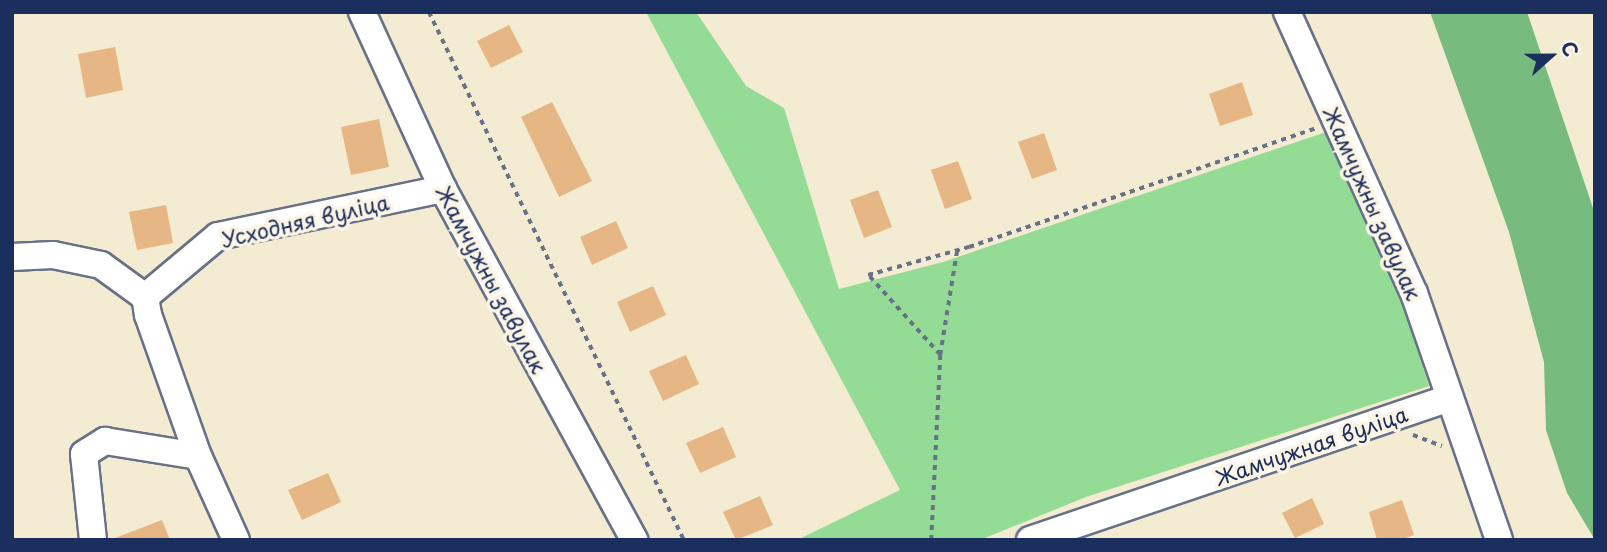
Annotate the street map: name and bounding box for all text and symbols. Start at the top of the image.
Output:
north arrow [1516,21,1586,91]
text: С [1555,37,1586,60]
street label: Жамчужны завулак [1319,101,1427,305]
street label: Жамчужны завулак [431,180,553,378]
street label: Усходняя вуліца [218,188,392,252]
street label: Жамчужная вуліца [1211,400,1411,490]

